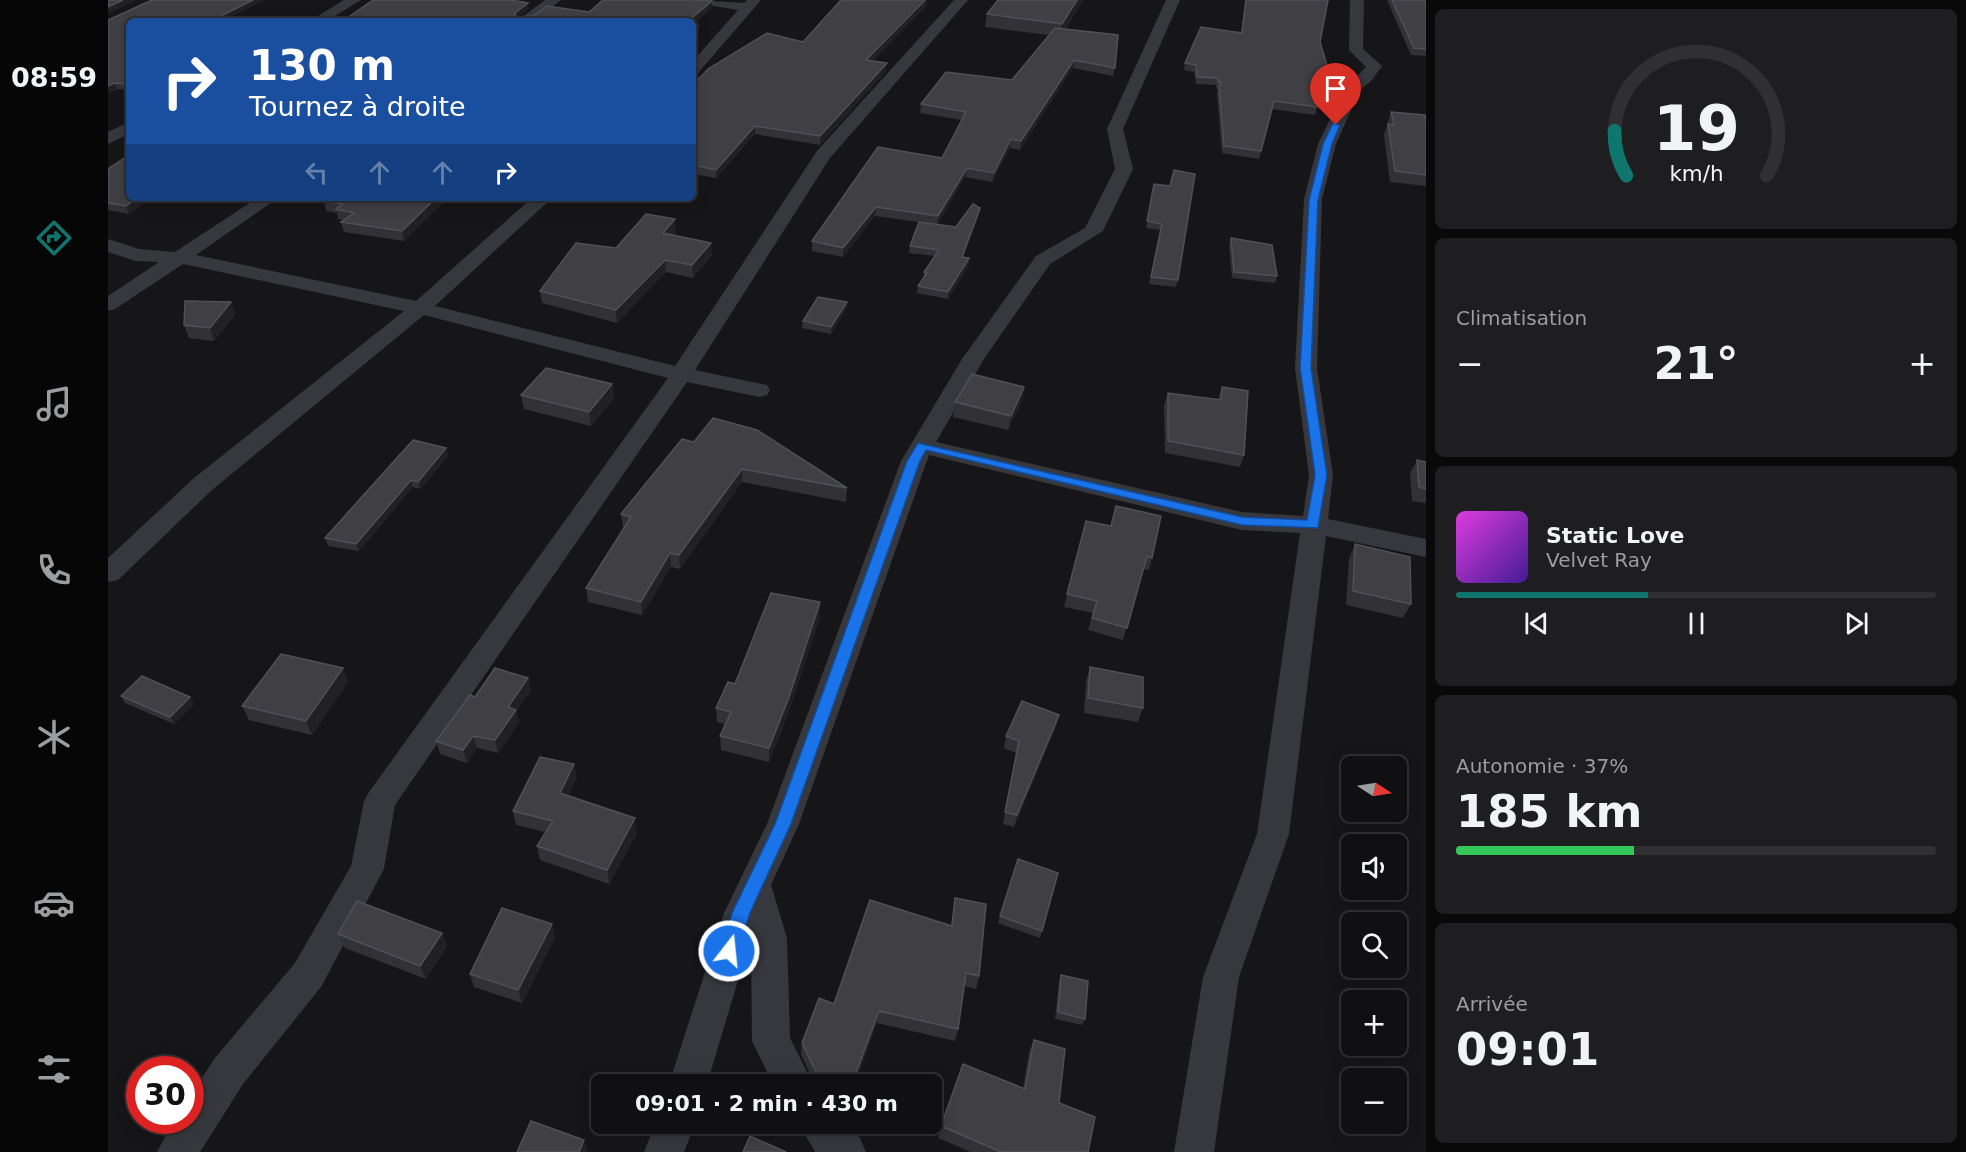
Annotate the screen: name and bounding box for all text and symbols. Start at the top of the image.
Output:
text: 130 m [249,41,395,90]
icon: right [150,42,228,120]
text: 08:59 [11,62,97,93]
pin [1310,63,1361,125]
icon: arrive [1319,72,1352,105]
text: Tournez à droite [249,91,466,122]
text: 19 [1653,92,1739,165]
icon: left [300,156,333,189]
icon: ahead [363,156,396,189]
icon: ahead [426,156,459,189]
icon: right [489,156,522,189]
text: km/h [1669,161,1723,186]
icon: directions [33,217,75,259]
text: Climatisation [1456,306,1587,330]
text: 21° [1653,337,1739,390]
text: − [1456,344,1484,383]
text: + [1908,344,1936,383]
icon: music [33,383,75,425]
text: Static Love [1546,523,1684,548]
text: Velvet Ray [1546,548,1652,572]
icon: phone [33,549,75,591]
icon: previous [1520,607,1553,640]
icon: pause [1680,607,1713,640]
icon: next [1840,607,1873,640]
icon: climate [33,716,75,758]
text: Autonomie · 37% [1456,754,1628,778]
north arrow [1341,756,1407,822]
map controls [1341,756,1407,1134]
text: 185 km [1456,785,1642,838]
button: sound [1341,834,1407,900]
icon: car [33,882,75,924]
button: search [1341,912,1407,978]
position arrow [697,919,761,983]
button: + [1341,990,1407,1056]
text: Arrivée [1456,992,1528,1016]
text: 09:01 [1456,1023,1599,1076]
icon: filters [33,1048,75,1090]
speed limit sign: 30 [126,1056,204,1134]
button: − [1341,1068,1407,1134]
text: 09:01 · 2 min · 430 m [635,1091,898,1116]

